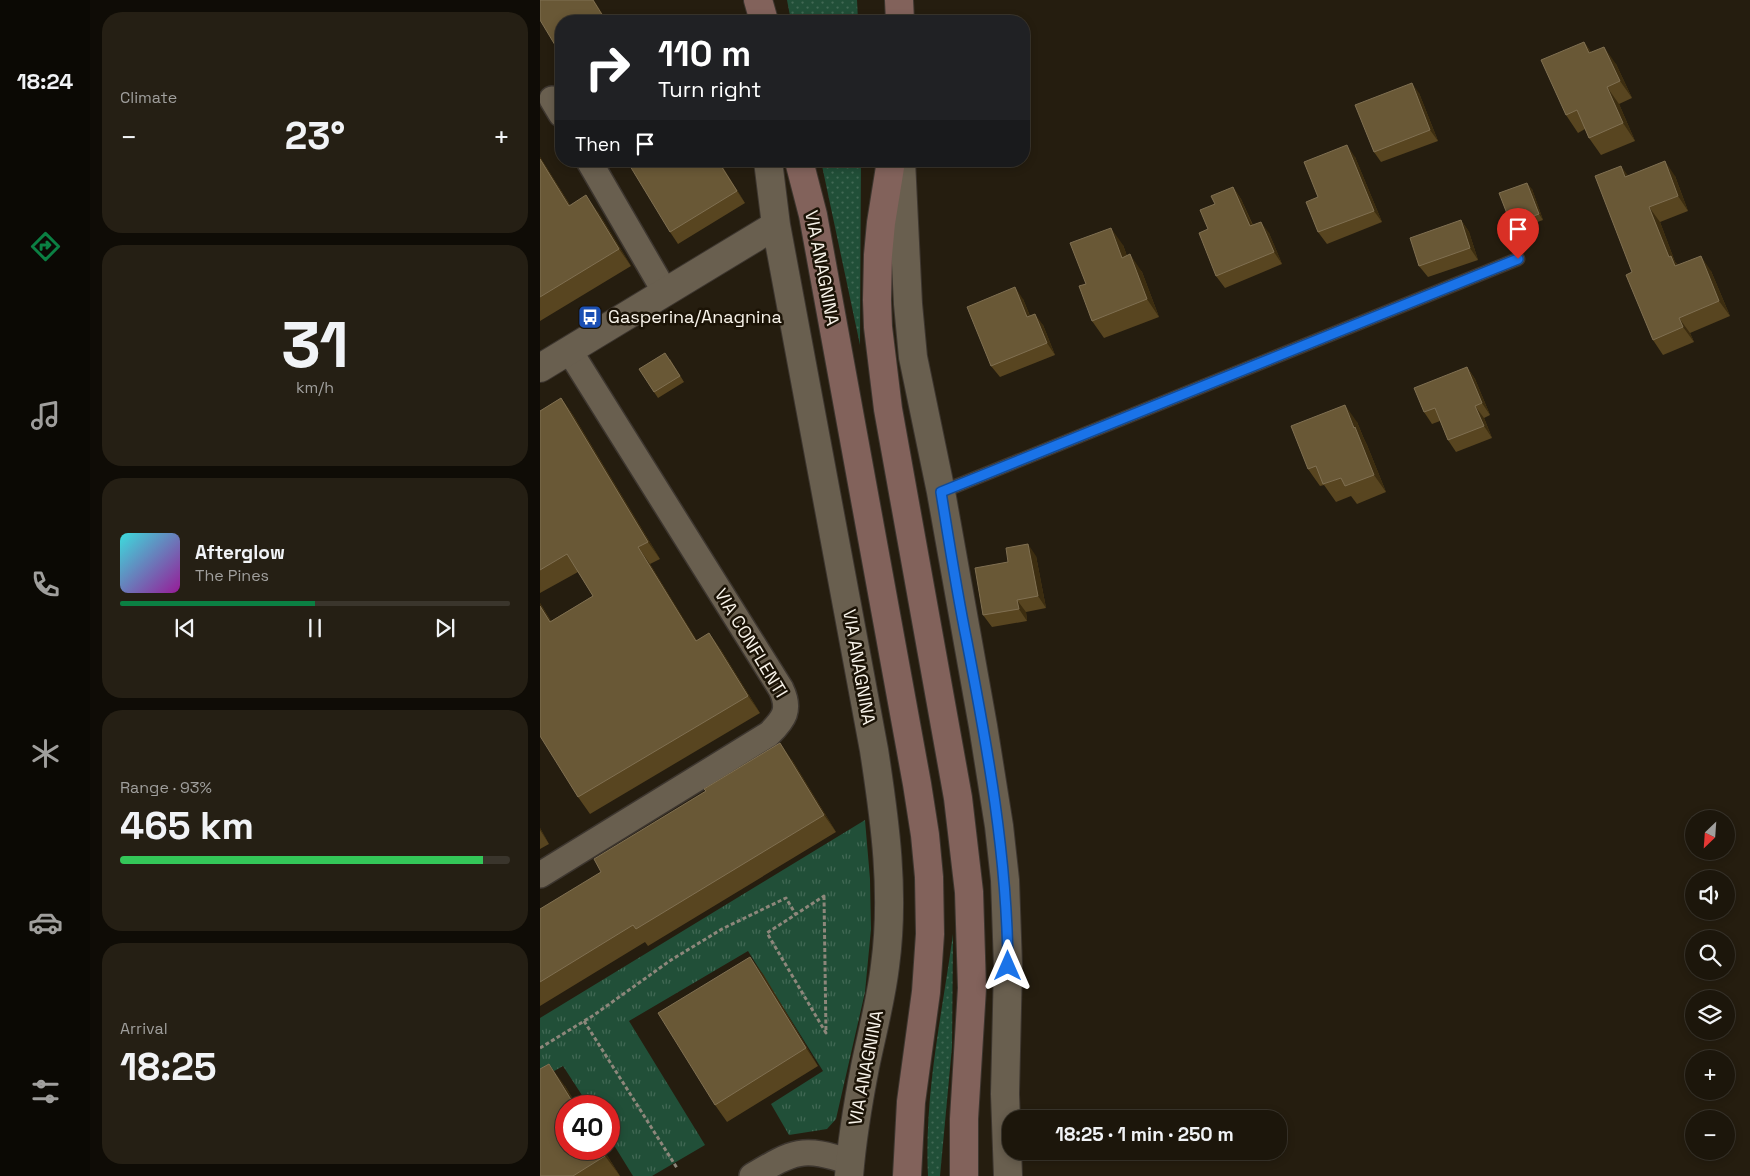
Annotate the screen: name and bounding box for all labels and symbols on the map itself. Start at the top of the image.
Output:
street label: VIA ANAGNINA [800,208,845,328]
pin [1497,208,1539,259]
bus stop icon: Gasperina/Anagnina [577,304,603,330]
place label: Gasperina/Anagnina [608,305,782,328]
street label: VIA CONFLENTI [710,584,793,702]
street label: VIA ANAGNINA [838,607,881,727]
north arrow [1685,810,1735,860]
position arrow [981,939,1033,991]
street label: VIA ANAGNINA [843,1008,888,1128]
speed limit sign: 40 [555,1095,620,1160]

